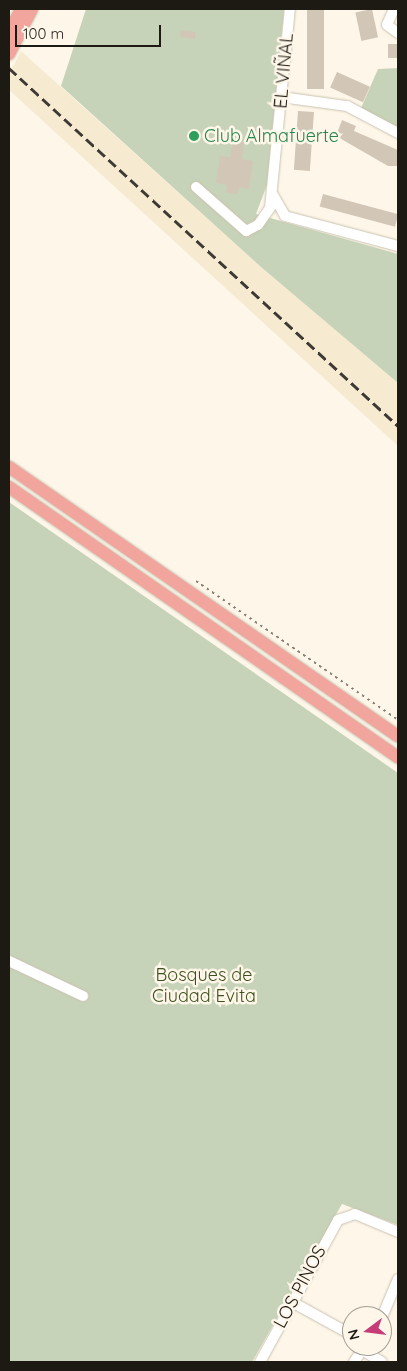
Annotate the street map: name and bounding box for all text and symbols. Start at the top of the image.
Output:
scale bar [18,15,164,47]
text: 100 m [23,24,64,43]
street label: EL VIÑAL [270,32,298,110]
place label: Club Almafuerte [204,125,339,147]
marker: Club Almafuerte [188,130,200,142]
park label: Bosques de Ciudad Evita [152,965,256,1008]
street label: LOS PINOS [269,1242,331,1332]
north arrow [342,1306,392,1356]
text: N [343,1327,364,1342]

